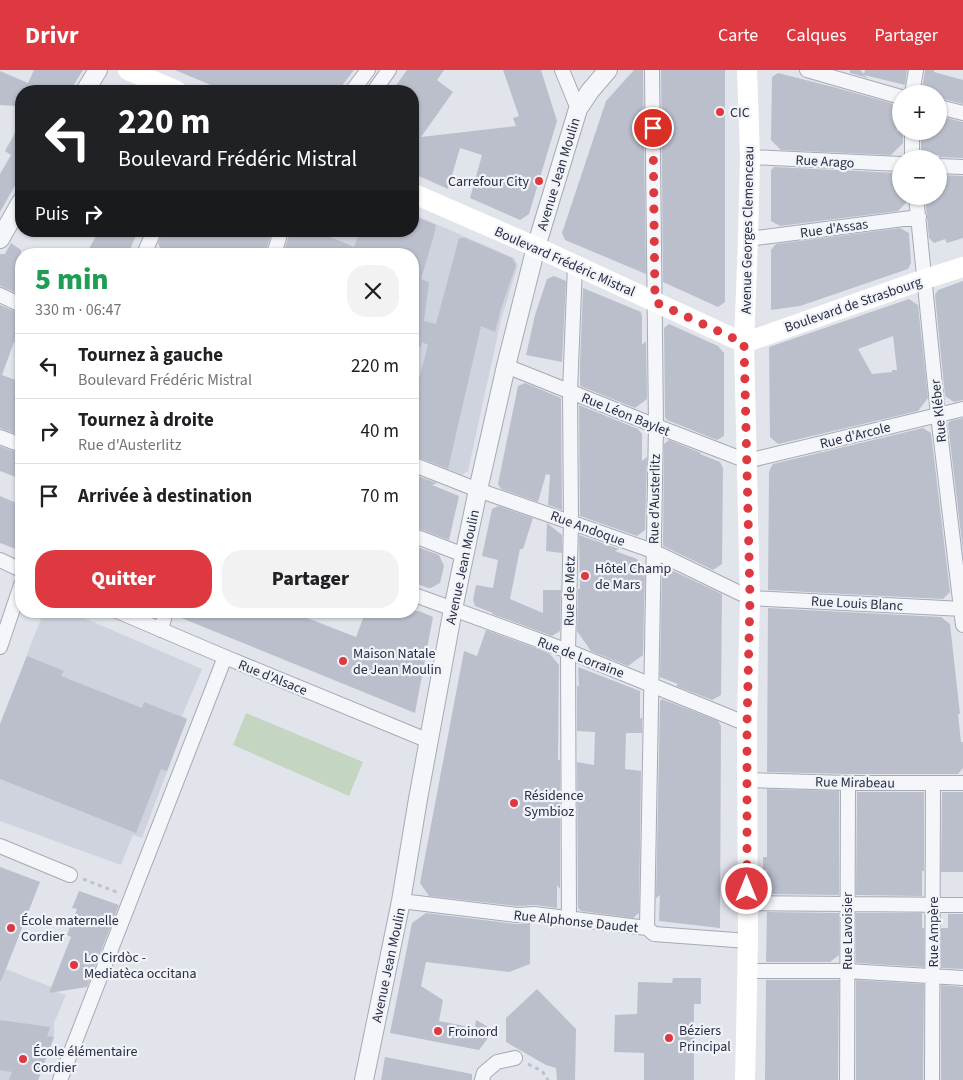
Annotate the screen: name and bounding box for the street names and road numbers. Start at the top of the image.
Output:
street label: Avenue Jean Moulin [532,115,586,233]
street label: Avenue Georges Clemenceau [737,146,759,314]
street label: Rue Arago [795,150,855,174]
street label: Rue d'Assas [799,214,870,244]
street label: Boulevard Frédéric Mistral [491,222,639,302]
street label: Boulevard de Strasbourg [782,272,925,338]
street label: Rue Kléber [926,378,952,444]
street label: Rue Léon Baylet [578,388,673,442]
street label: Rue d'Arcole [818,418,893,454]
street label: Rue d'Austerlitz [644,454,666,544]
street label: Rue Andoque [547,506,628,552]
street label: Avenue Jean Moulin [441,508,485,627]
street label: Rue de Metz [559,556,581,626]
street label: Rue Louis Blanc [810,592,904,616]
street label: Rue de Lorraine [534,632,627,684]
street label: Rue d'Alsace [235,655,310,701]
street label: Rue Mirabeau [815,772,895,794]
street label: Rue Lavoisier [838,892,858,970]
street label: Rue Ampère [924,896,944,967]
street label: Rue Alphonse Daudet [513,905,640,939]
street label: Avenue Jean Moulin [367,906,411,1025]

